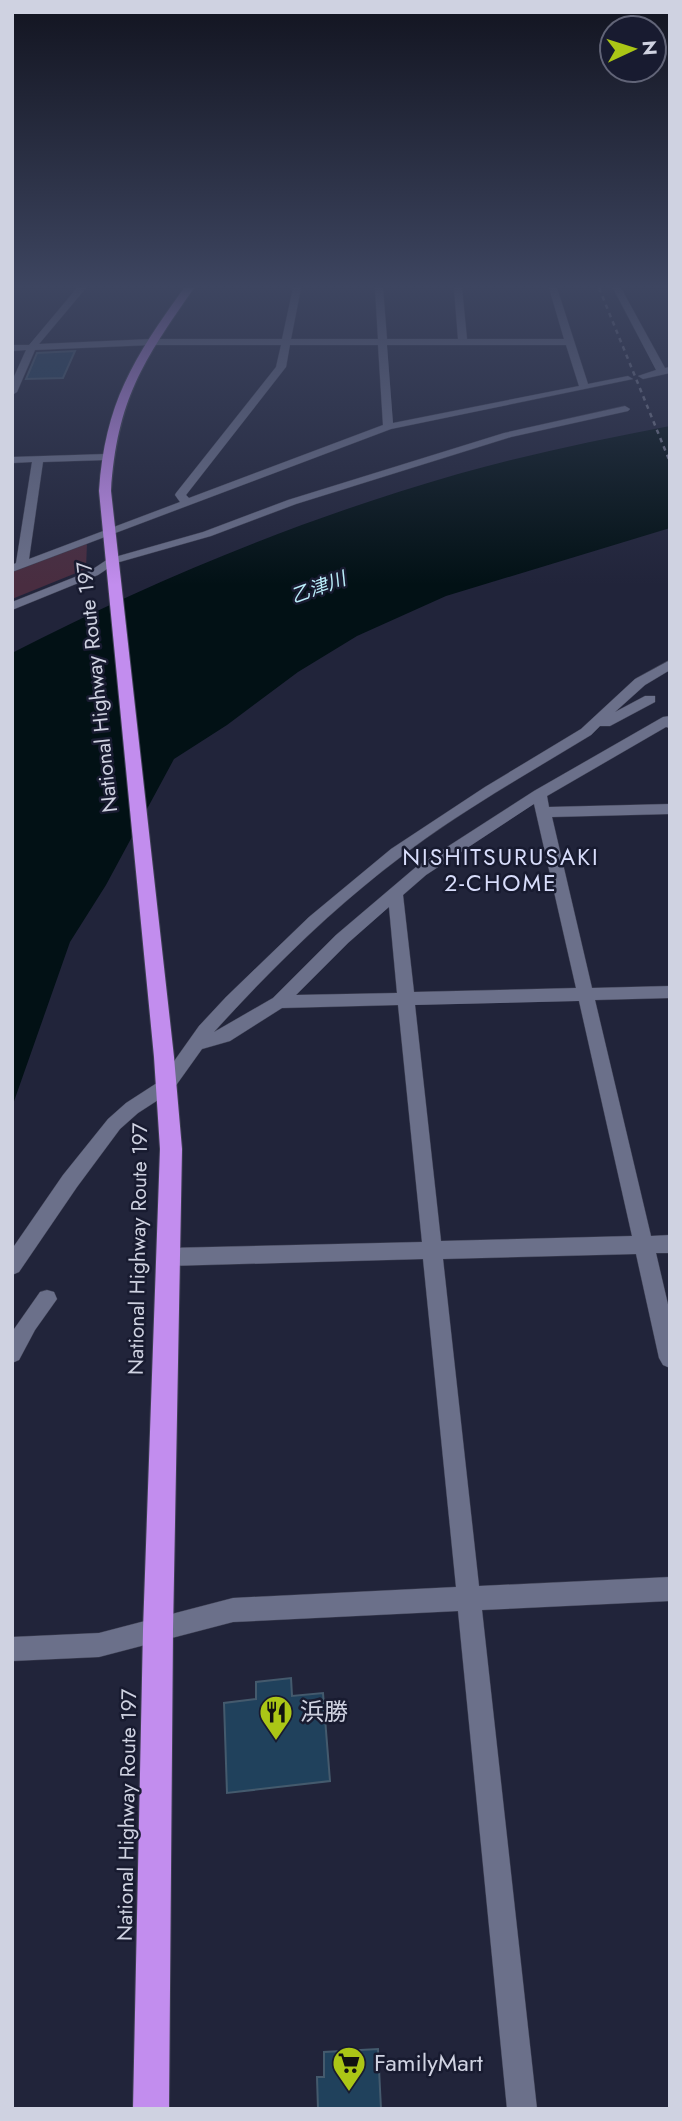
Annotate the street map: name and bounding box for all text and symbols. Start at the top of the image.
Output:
north arrow [598,14,668,84]
text: N [635,39,663,56]
street label: National Highway Route 197 [69,560,125,814]
water label: 乙津川 [287,564,351,610]
district label: NISHITSURUSAKI 2-CHOME [402,840,600,900]
street label: National Highway Route 197 [121,1123,155,1375]
street label: National Highway Route 197 [110,1689,144,1941]
restaurant icon: 浜勝 [257,1693,295,1742]
place label: 浜勝 [300,1694,348,1729]
supermarket icon: FamilyMart [330,2044,368,2093]
place label: FamilyMart [374,2045,483,2080]

